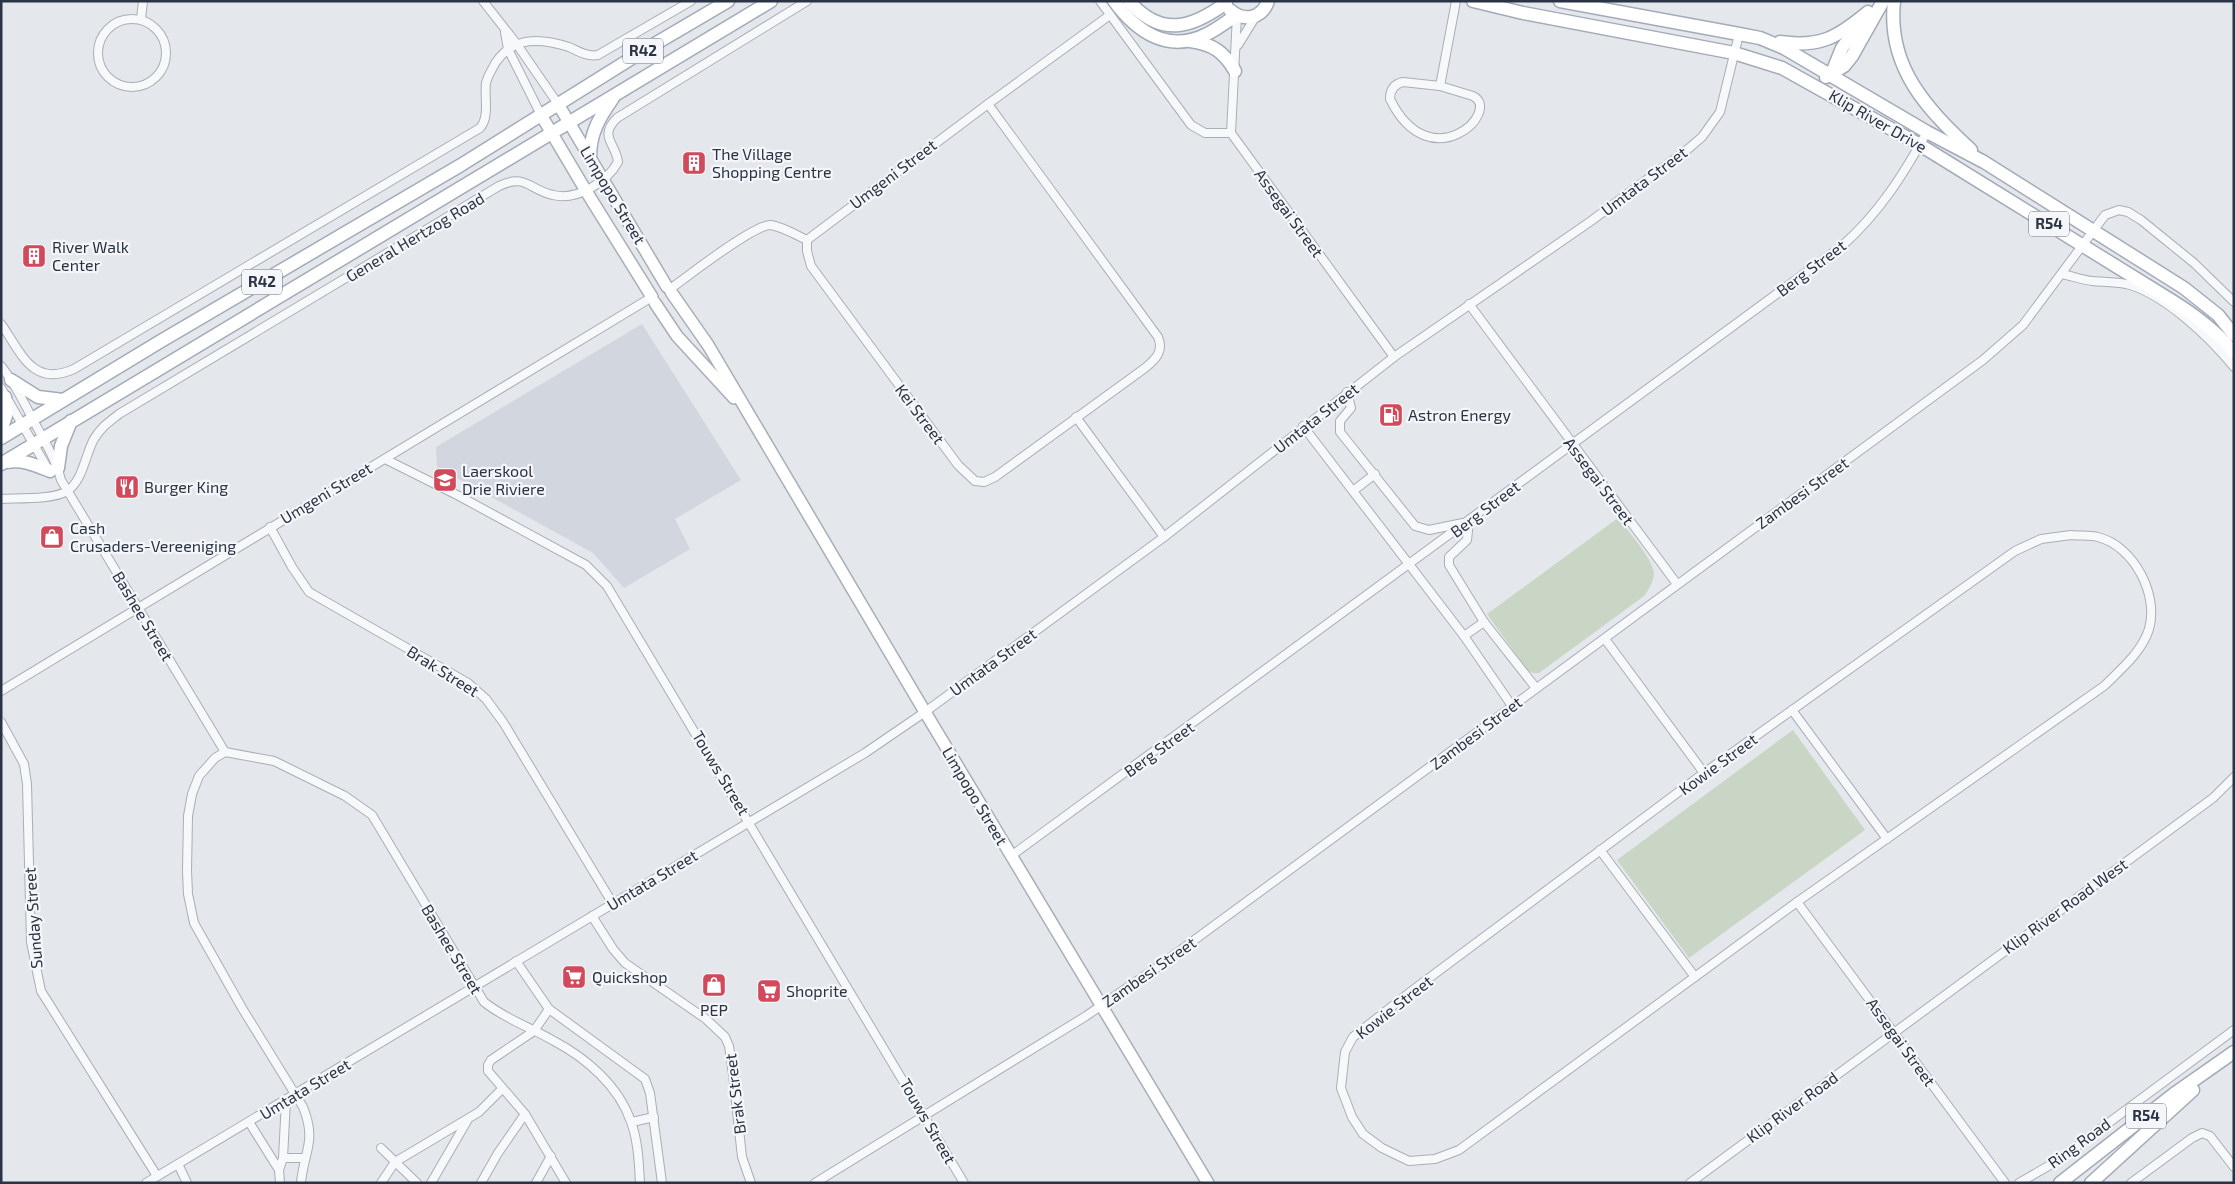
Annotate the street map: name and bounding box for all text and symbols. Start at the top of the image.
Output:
road number: R42 [623,38,663,64]
street label: Klip River Drive [1826,85,1930,156]
street label: Umgeni Street [846,135,940,212]
street label: Limpopo Street [577,142,650,247]
street label: Umtata Street [1597,142,1690,219]
place label: The Village Shopping Centre [712,144,832,181]
building icon: The Village Shopping Centre [681,150,707,176]
street label: Assegai Street [1251,165,1328,261]
street label: General Hertzog Road [342,188,487,285]
road number: R54 [2029,212,2069,236]
street label: Berg Street [1772,235,1849,300]
place label: River Walk Center [52,237,129,274]
building icon: River Walk Center [21,243,47,269]
road number: R42 [242,270,282,294]
street label: Umtata Street [1269,379,1362,457]
street label: Kei Street [892,380,949,447]
fuel station icon: Astron Energy [1378,402,1404,428]
place label: Astron Energy [1408,405,1511,424]
street label: Assegai Street [1560,433,1638,528]
street label: Zambesi Street [1752,453,1852,533]
street label: Umgeni Street [277,458,375,527]
place label: Laerskool Drie Riviere [462,461,545,498]
school or university icon: Laerskool Drie Riviere [432,467,458,493]
restaurant icon: Burger King [114,474,140,500]
street label: Berg Street [1446,476,1523,541]
place label: Burger King [144,477,228,496]
place label: Cash Crusaders-Vereeniging [70,518,236,555]
shop icon: Cash Crusaders-Vereeniging [39,524,65,550]
street label: Bashee Street [109,567,178,664]
street label: Umtata Street [946,624,1040,699]
street label: Brak Street [404,641,483,700]
street label: Zambesi Street [1426,692,1525,773]
street label: Berg Street [1120,717,1197,780]
street label: Touws Street [689,727,754,818]
street label: Kowie Street [1675,729,1761,798]
street label: Limpopo Street [939,743,1012,848]
street label: Umtata Street [603,845,701,914]
street label: Klip River Road West [1999,854,2131,957]
street label: Sunday Street [19,867,46,969]
street label: Bashee Street [418,900,487,997]
street label: Zambesi Street [1098,932,1199,1011]
supermarket icon: Quickshop [561,964,587,990]
place label: Quickshop [592,967,668,987]
street label: Kowie Street [1352,971,1436,1042]
shop icon: PEP [701,972,727,998]
supermarket icon: Shoprite [756,978,782,1004]
place label: Shoprite [786,981,848,1000]
street label: Assegai Street [1863,994,1940,1090]
place label: PEP [700,1000,728,1019]
street label: Brak Street [720,1053,749,1135]
street label: Umtata Street [256,1054,354,1123]
street label: Klip River Road [1742,1067,1841,1146]
street label: Touws Street [896,1075,960,1167]
road number: R54 [2126,1104,2166,1128]
street label: Ring Road [2044,1114,2114,1172]

